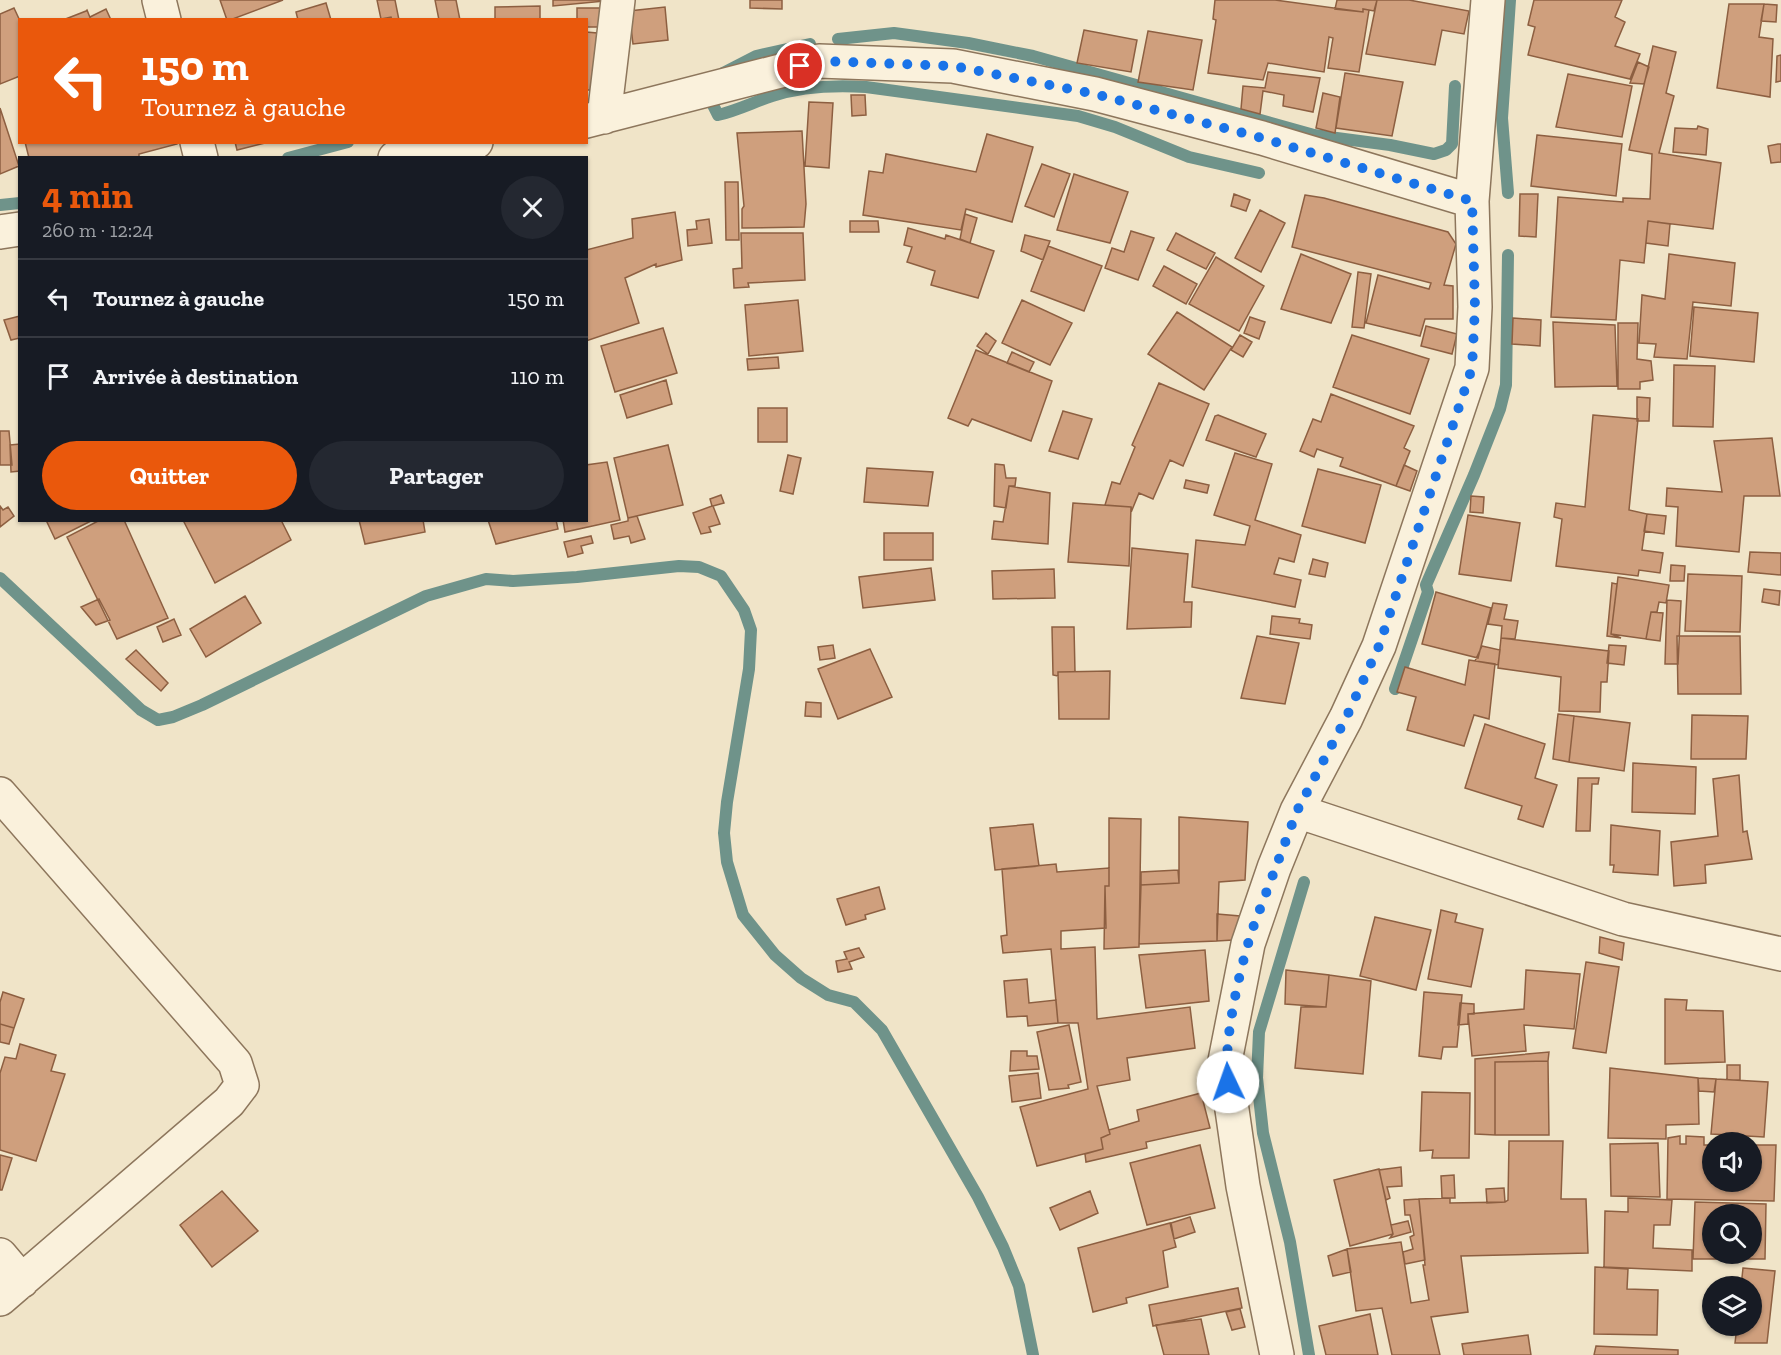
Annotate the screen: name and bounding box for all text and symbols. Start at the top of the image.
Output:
text: 150 m [141,40,249,91]
pin [774,40,825,91]
icon: left [42,42,120,120]
icon: arrive [783,49,816,82]
text: Tournez à gauche [141,91,346,123]
text: 4 min [42,174,133,217]
button: close [501,176,564,239]
text: 260 m · 12:24 [42,218,153,242]
icon: left [42,282,75,315]
text: Tournez à gauche [93,285,264,312]
text: 150 m [508,285,564,312]
icon: arrive [42,360,75,393]
text: Arrivée à destination [93,363,298,390]
text: 110 m [510,363,564,390]
button: Quitter [42,441,297,510]
button: Partager [309,441,564,510]
position arrow [1196,1050,1260,1114]
map controls [1702,1132,1762,1336]
button: sound [1702,1132,1762,1192]
button: search [1702,1204,1762,1264]
button: layers [1702,1276,1762,1336]

